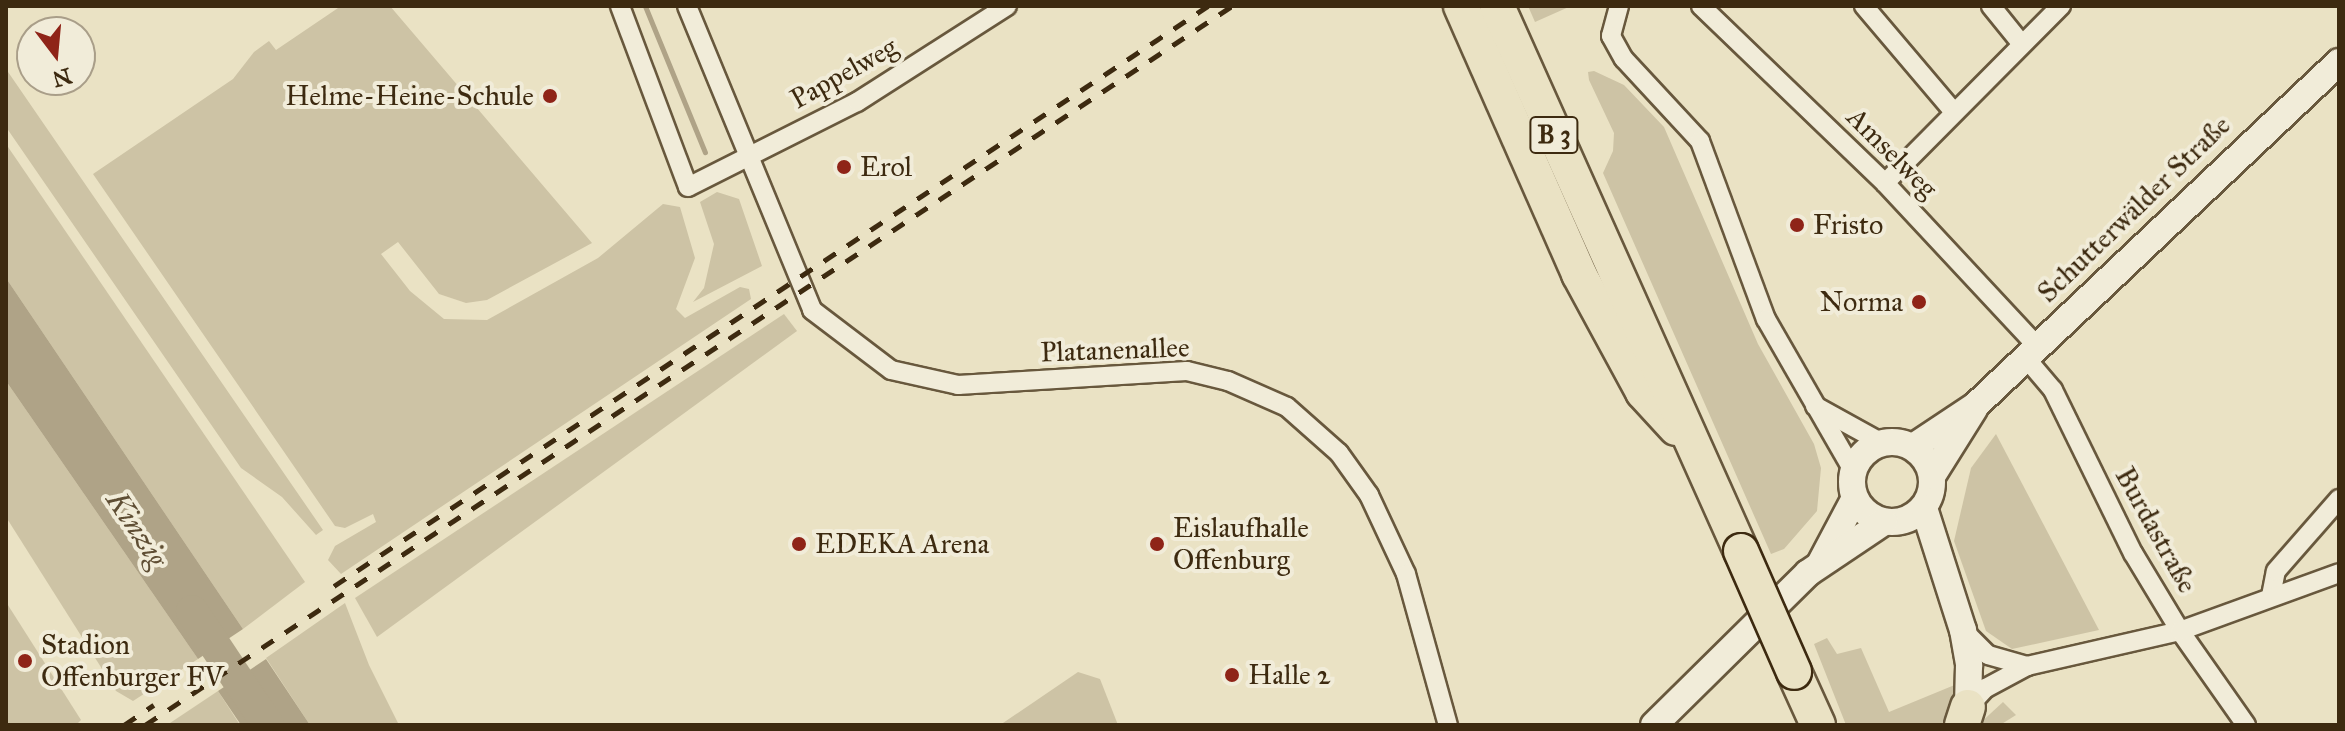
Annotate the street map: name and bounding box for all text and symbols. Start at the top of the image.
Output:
north arrow [16,16,96,96]
street label: Pappelweg [785,30,903,116]
text: N [50,62,75,93]
place label: Helme-Heine-Schule [285,79,534,113]
marker: Helme-Heine-Schule [541,87,559,105]
street label: Amselweg [1840,101,1944,205]
street label: Schutterwälder Straße [2031,108,2237,310]
road number: B 3 [1528,113,1580,157]
place label: Erol [860,150,912,184]
marker: Erol [835,158,853,176]
place label: Fristo [1813,208,1883,242]
marker: Fristo [1788,216,1806,234]
place label: Norma [1820,285,1903,319]
marker: Norma [1910,293,1928,311]
street label: Platanenallee [1040,331,1190,369]
street label: Burdastraße [2108,461,2204,599]
water label: Kinzig [99,484,175,574]
place label: Eislaufhalle Offenburg [1173,511,1309,577]
place label: EDEKA Arena [815,527,989,561]
marker: EDEKA Arena [790,535,808,553]
marker: Eislaufhalle Offenburg [1148,535,1166,553]
place label: Stadion Offenburger FV [41,628,224,694]
marker: Stadion Offenburger FV [16,652,34,670]
place label: Halle 2 [1248,658,1331,692]
marker: Halle 2 [1223,666,1241,684]

